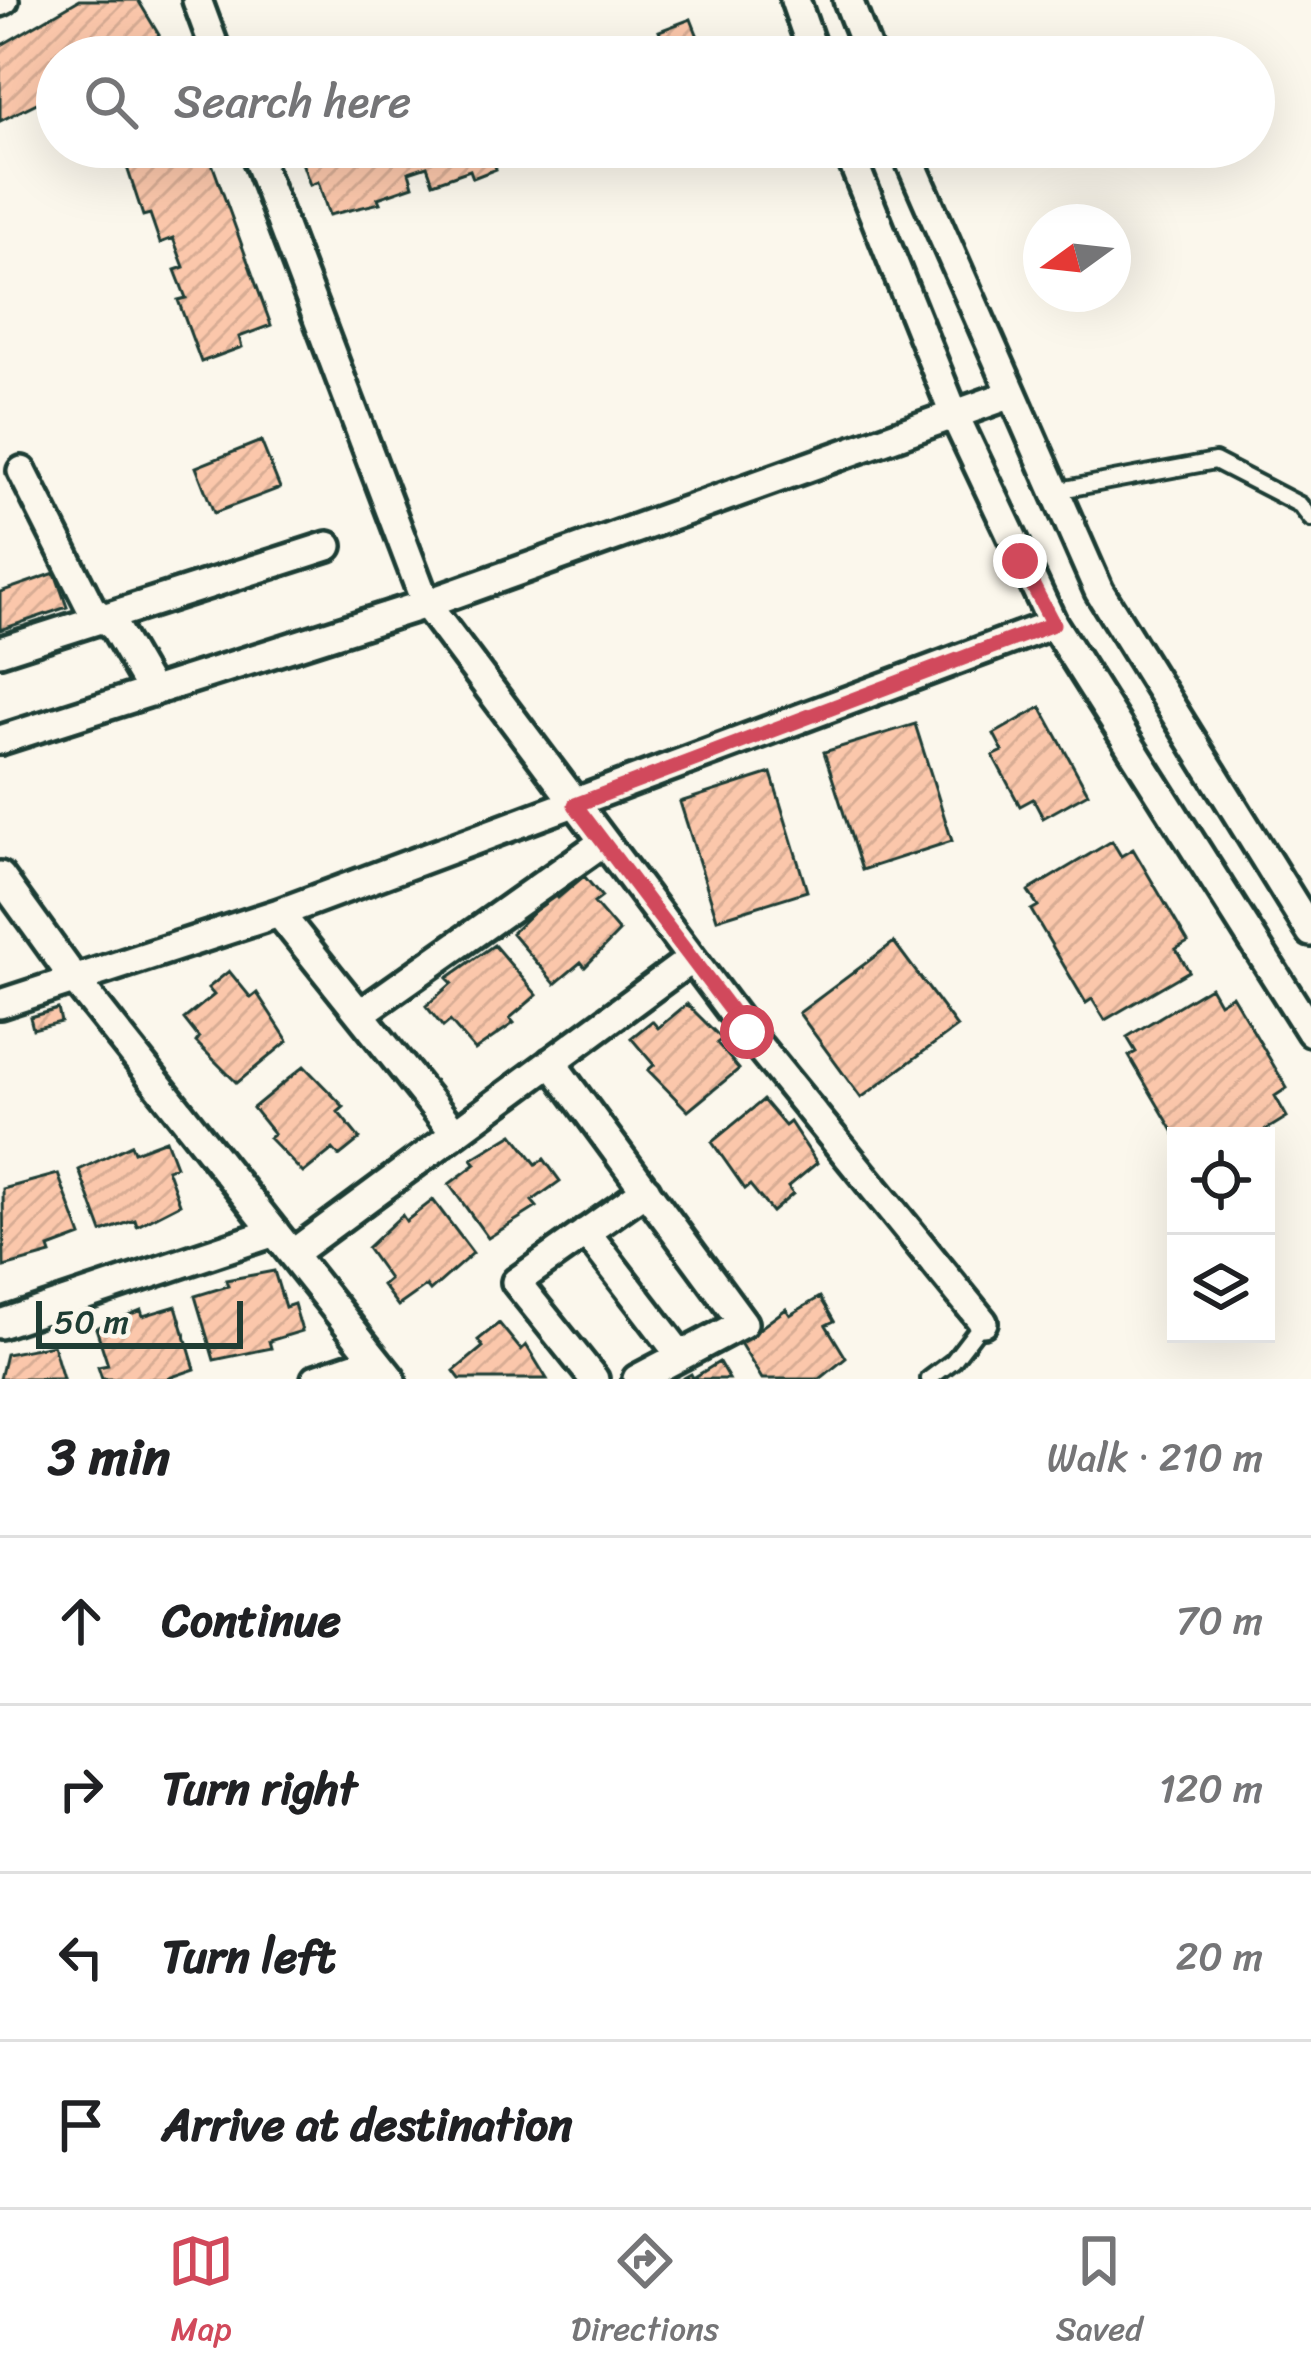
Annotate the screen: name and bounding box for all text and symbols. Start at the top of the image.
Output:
search box [36,36,1275,168]
text: Search here [174,62,411,142]
icon: search [78,69,144,135]
north arrow [1023,204,1131,312]
route end [993,534,1047,588]
route start [720,1005,774,1059]
map controls [1167,1127,1275,1343]
button: locate [1167,1127,1275,1235]
button: layers [1167,1235,1275,1343]
text: 50 m [54,1293,129,1351]
scale bar [36,1295,243,1348]
text: 3 min [48,1412,170,1502]
text: Walk · 210 m [1047,1423,1263,1492]
text: Continue [162,1581,341,1661]
text: 70 m [1176,1586,1263,1655]
icon: ahead [48,1588,114,1654]
text: Turn right [162,1749,357,1829]
text: 120 m [1159,1754,1263,1823]
icon: right [48,1756,114,1822]
text: Turn left [162,1917,335,1997]
text: 20 m [1176,1922,1263,1991]
icon: left [48,1924,114,1990]
text: Arrive at destination [162,2085,572,2165]
icon: arrive [48,2092,114,2158]
tab: Map [168,2228,234,2358]
tab: Directions [571,2228,719,2358]
tab: Saved [1056,2228,1143,2358]

